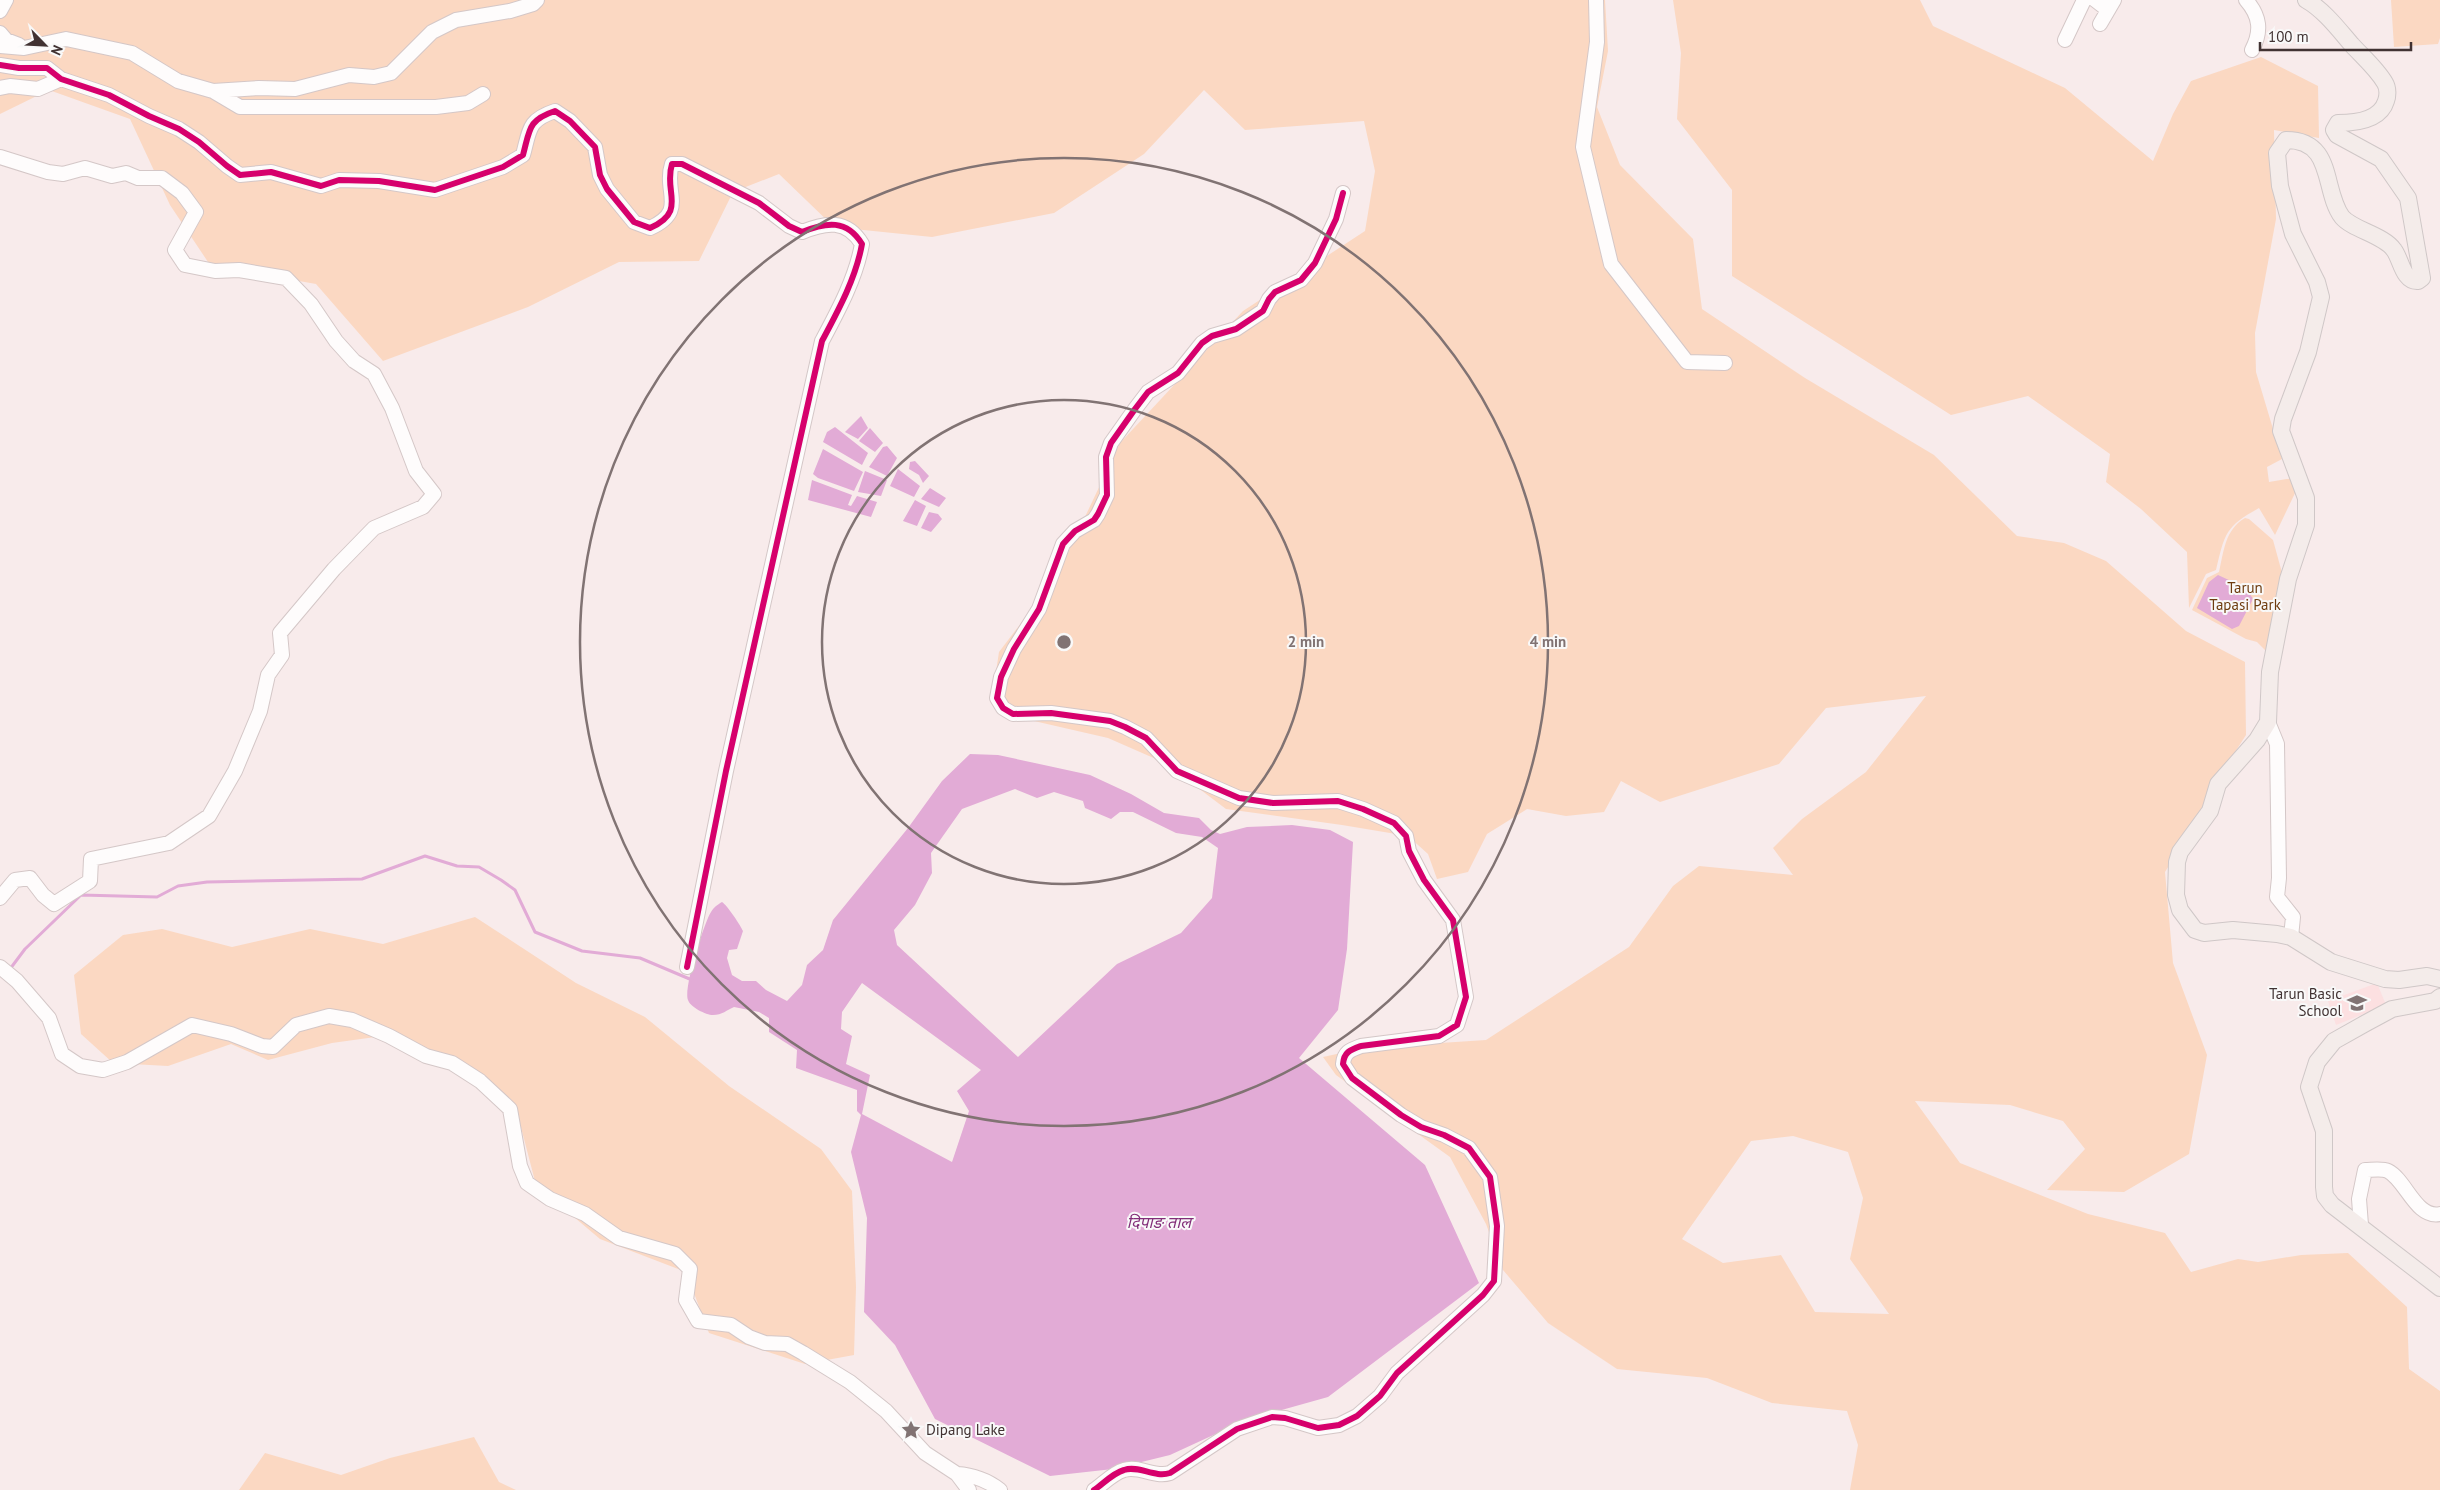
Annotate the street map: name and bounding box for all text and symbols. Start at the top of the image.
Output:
north arrow [20,20,70,70]
scale bar [2260,20,2411,52]
text: 100 m [2268,27,2309,46]
text: N [47,42,67,58]
park label: Tarun Tapasi Park [2209,578,2282,614]
text: 2 min [1288,632,1324,651]
text: 4 min [1530,632,1566,651]
centre of rings [1055,633,1073,651]
place label: Tarun Basic School [2269,984,2343,1020]
school or university icon: Tarun Basic School [2346,992,2368,1014]
water label: दिपाङ ताल [1127,1212,1194,1232]
place icon: Dipang Lake [900,1419,922,1441]
place label: Dipang Lake [926,1420,1005,1439]

